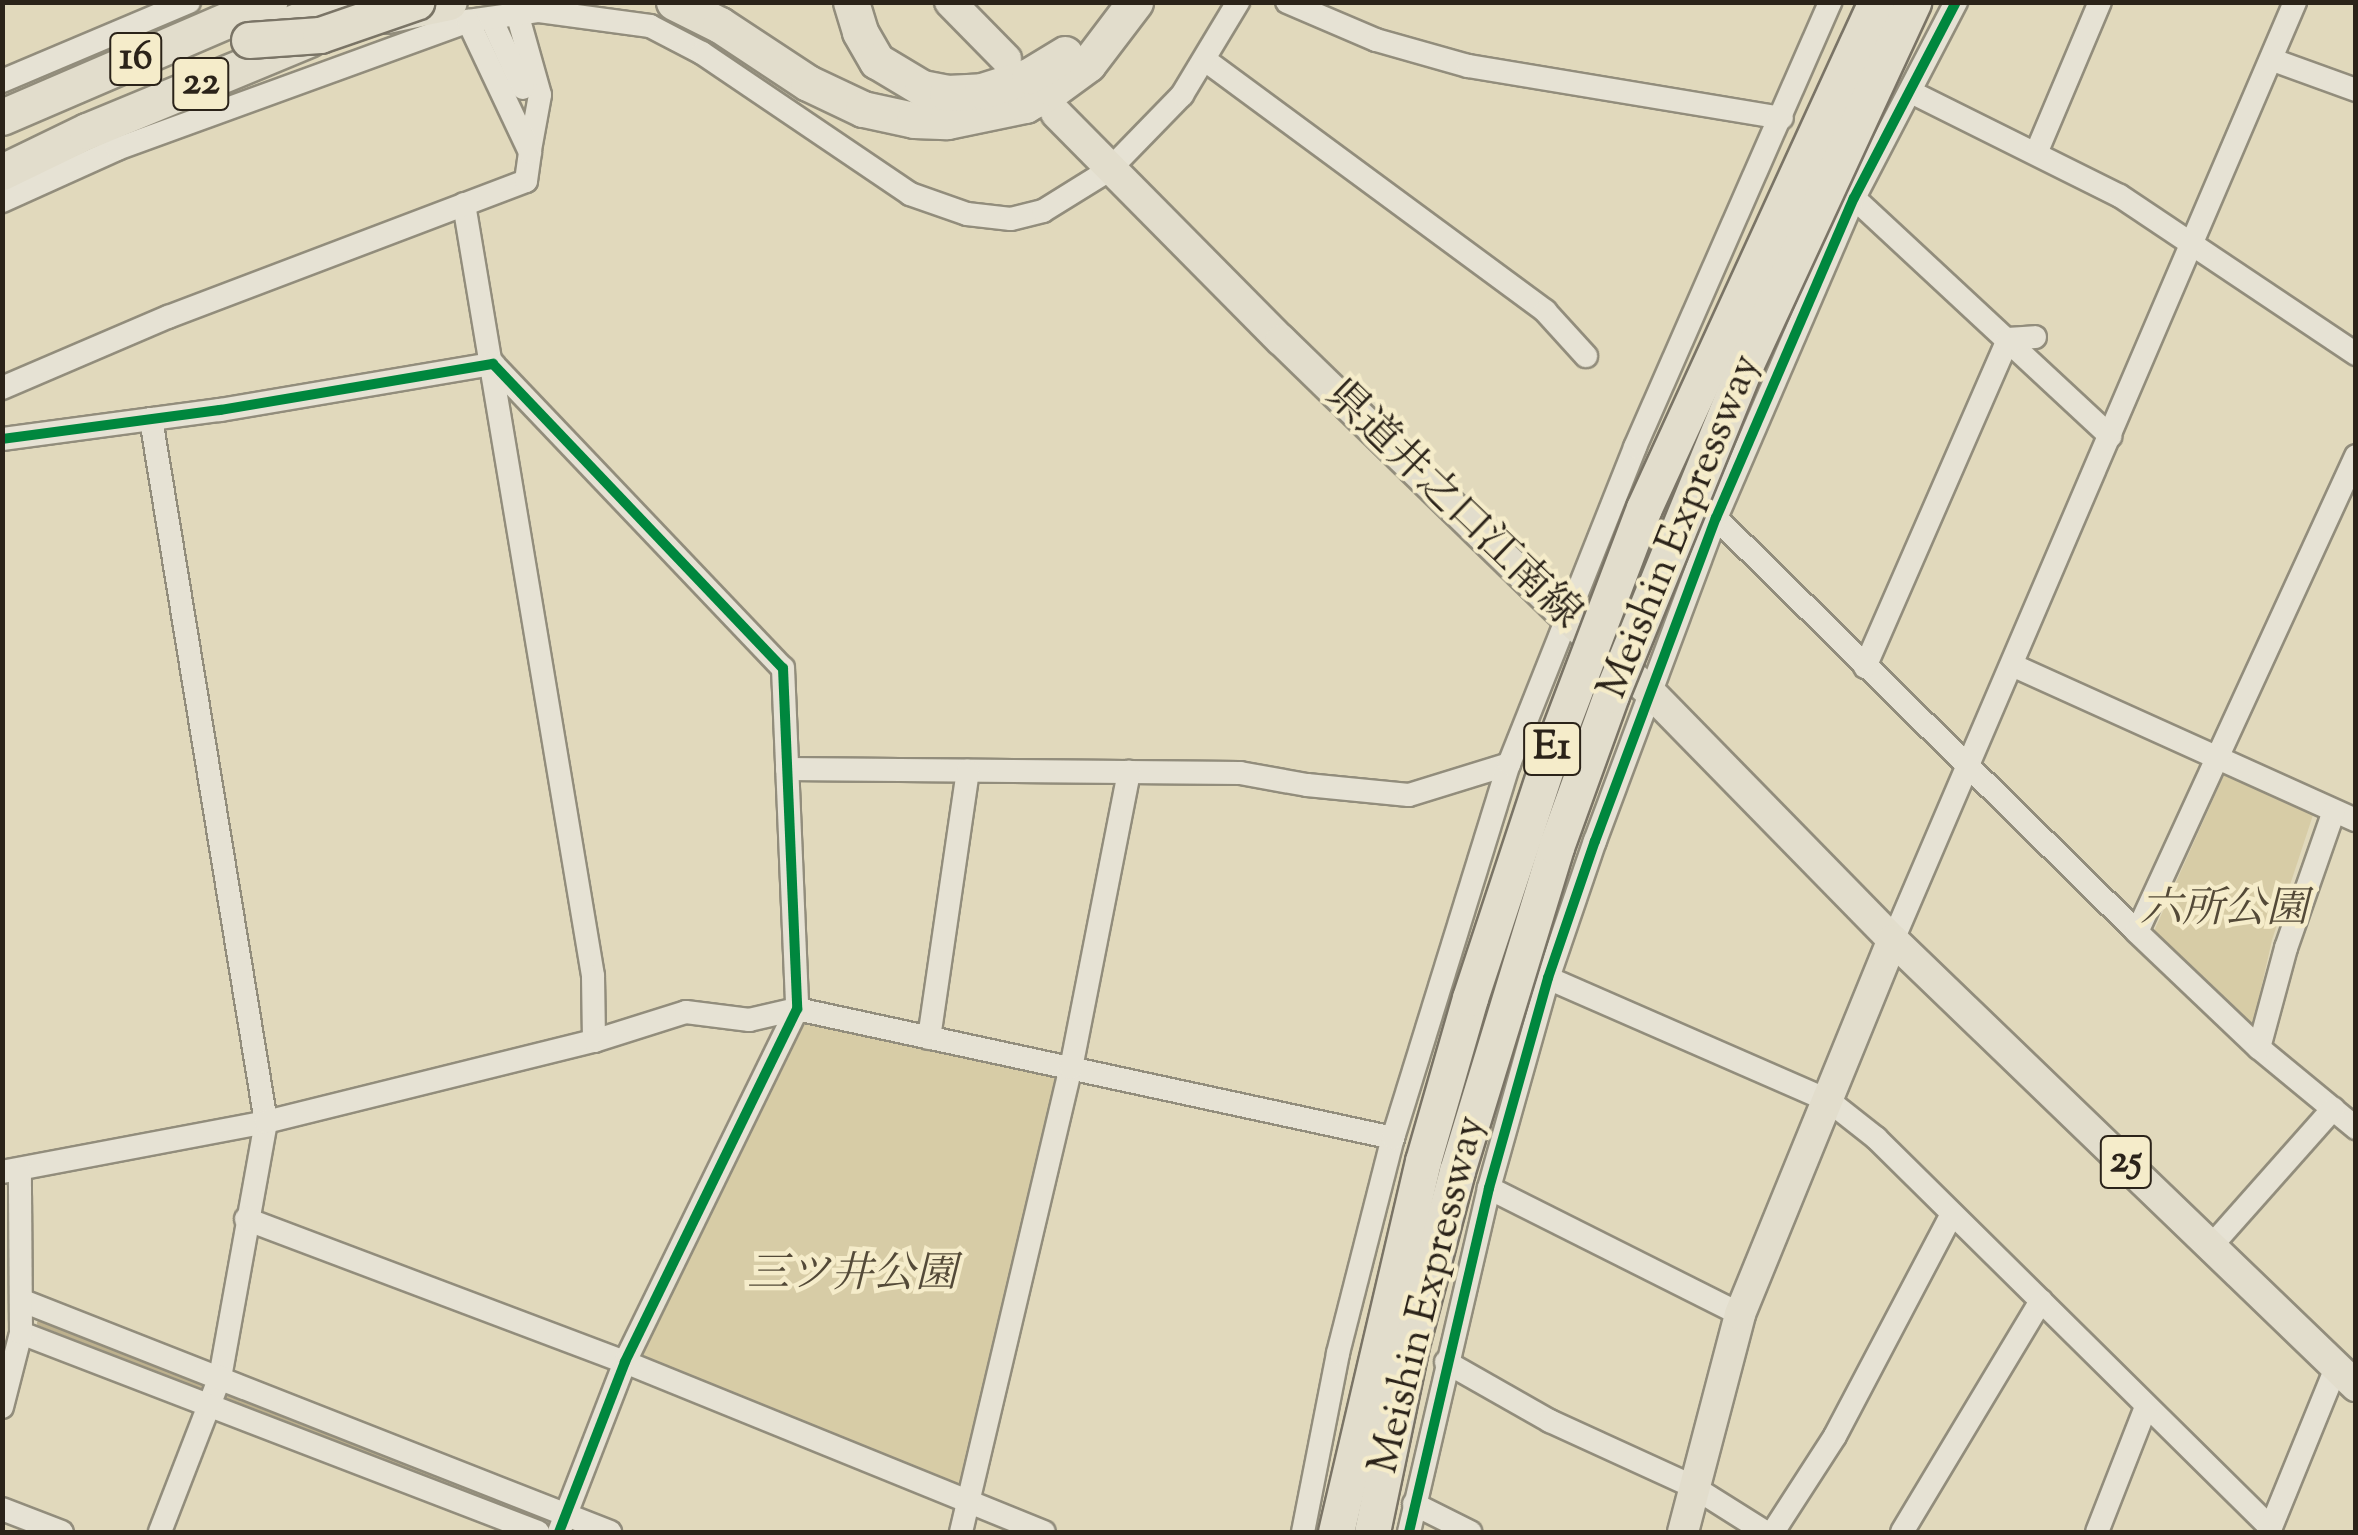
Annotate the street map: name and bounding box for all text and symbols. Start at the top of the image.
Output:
road number: 16 [108,24,164,94]
road number: 22 [171,49,231,119]
street label: Meishin Expressway [1589,347,1773,707]
street label: 県道井之口江南線 [1314,371,1590,641]
road number: E1 [1522,714,1582,784]
park label: 六所公園 [2140,886,2308,936]
street label: Meishin Expressway [1360,1111,1498,1479]
road number: 25 [2098,1127,2154,1197]
park label: 三ツ井公園 [747,1251,957,1301]

